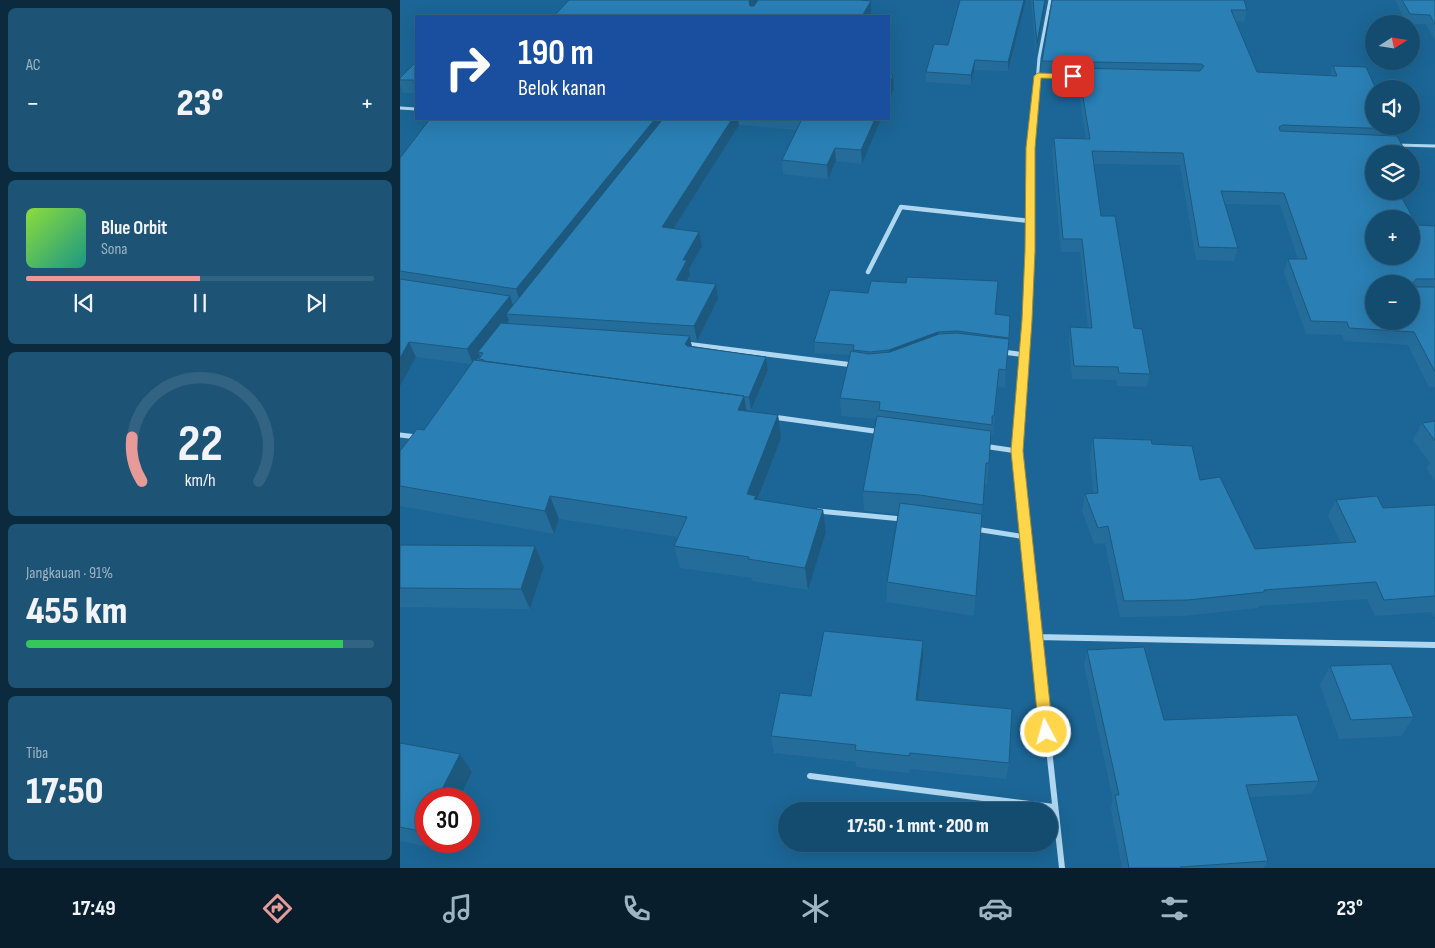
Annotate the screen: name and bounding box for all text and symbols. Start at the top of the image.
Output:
north arrow [1365,15,1420,70]
map controls [1365,15,1420,330]
text: 190 m [518,32,594,75]
icon: right [435,35,500,100]
pin [1052,55,1094,97]
text: AC [26,56,40,75]
icon: arrive [1059,62,1087,90]
text: Belok kanan [518,75,606,102]
button: sound [1365,80,1420,135]
text: 23° [177,81,223,126]
text: − [26,87,40,120]
text: + [360,87,374,120]
button: layers [1365,145,1420,200]
button: + [1365,210,1420,265]
text: Blue Orbit [101,217,167,240]
text: Sona [101,240,128,259]
button: − [1365,275,1420,330]
icon: previous [70,289,98,317]
icon: pause [186,289,214,317]
icon: next [302,289,330,317]
text: 22 [177,413,223,476]
text: km/h [185,470,215,491]
text: Jangkauan · 91% [26,564,113,583]
text: 455 km [26,589,127,634]
position arrow [1019,705,1071,757]
text: Tiba [26,744,48,763]
text: 17:50 [26,769,103,814]
speed limit sign: 30 [415,788,480,853]
text: 17:50 · 1 mnt · 200 m [847,815,989,838]
icon: directions [260,891,295,926]
icon: music [440,891,475,926]
icon: phone [619,891,654,926]
icon: climate [798,891,833,926]
icon: car [978,891,1013,926]
icon: filters [1157,891,1192,926]
text: 17:49 [72,895,116,922]
text: 23° [1336,895,1363,922]

